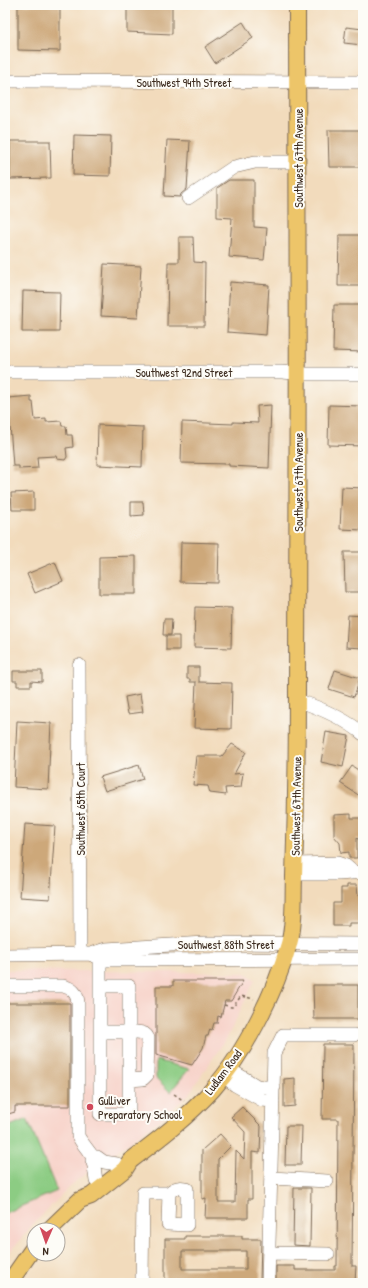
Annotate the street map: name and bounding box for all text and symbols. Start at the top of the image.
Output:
street label: Southwest 94th Street [137,74,232,91]
street label: Southwest 67th Avenue [290,108,307,208]
street label: Southwest 92nd Street [136,364,233,381]
street label: Southwest 67th Avenue [290,432,307,532]
street label: Southwest 67th Avenue [287,756,305,856]
street label: Southwest 65th Court [72,762,89,855]
street label: Southwest 88th Street [178,936,275,953]
street label: Ludlam Road [200,1046,246,1098]
place label: Gulliver Preparatory School [98,1092,183,1123]
marker: Gulliver Preparatory School [85,1102,95,1112]
north arrow [26,1222,66,1262]
text: N [42,1245,49,1259]

